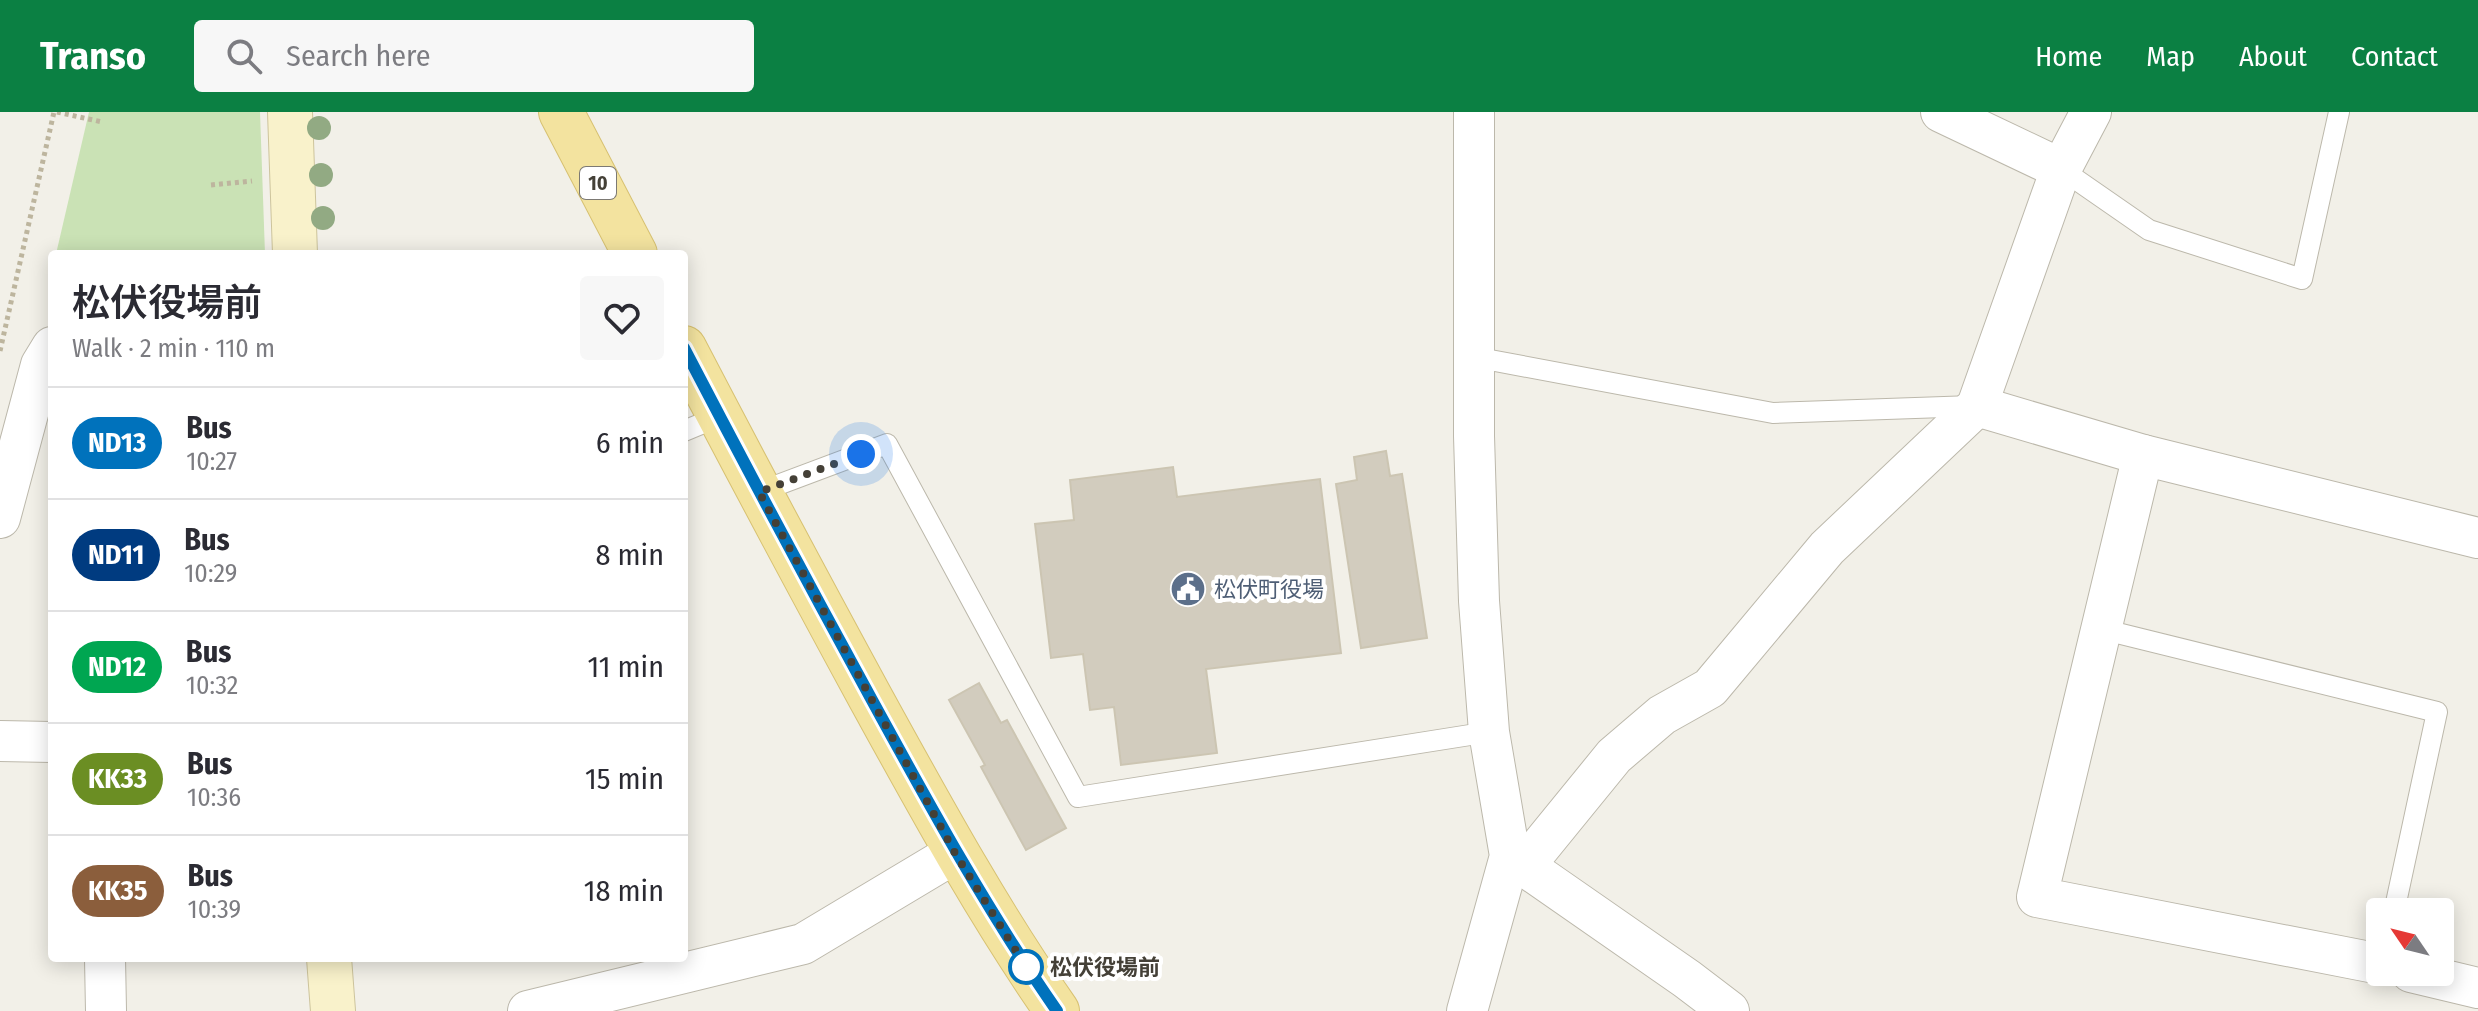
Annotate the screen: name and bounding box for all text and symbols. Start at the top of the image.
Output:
search box [194,20,754,92]
text: Transo [40,33,146,79]
icon: search [222,34,266,78]
text: Search here [286,38,431,74]
text: Home [2035,40,2102,73]
text: Map [2146,40,2195,73]
text: About [2239,40,2307,73]
text: Contact [2351,40,2438,73]
road number: 10 [580,167,616,199]
button: heart [580,276,664,360]
text: 松伏役場前 [72,280,262,326]
text: Walk · 2 min · 110 m [72,333,275,364]
text: Bus [186,410,232,446]
text: 6 min [596,425,664,461]
text: ND13 [88,426,146,459]
your location [841,434,881,474]
text: 10:27 [186,446,237,477]
text: Bus [184,522,230,558]
text: 8 min [596,537,664,573]
text: ND11 [88,538,144,571]
text: 10:29 [184,558,237,589]
public building icon: 松伏町役場 [1169,570,1207,608]
place label: 松伏町役場 [1214,576,1324,603]
text: Bus [186,634,231,670]
text: 11 min [588,649,664,685]
text: ND12 [88,650,146,683]
text: 10:32 [186,670,238,701]
text: Bus [187,746,233,782]
text: 15 min [585,761,664,797]
text: KK33 [88,762,147,795]
text: 10:36 [187,782,241,813]
text: Bus [188,858,233,894]
text: 18 min [584,873,664,909]
text: KK35 [88,874,148,907]
text: 10:39 [188,894,241,925]
north arrow [2366,898,2454,986]
map controls [2366,898,2454,986]
marker: 松伏役場前 [1009,950,1043,984]
place label: 松伏役場前 [1050,954,1160,981]

